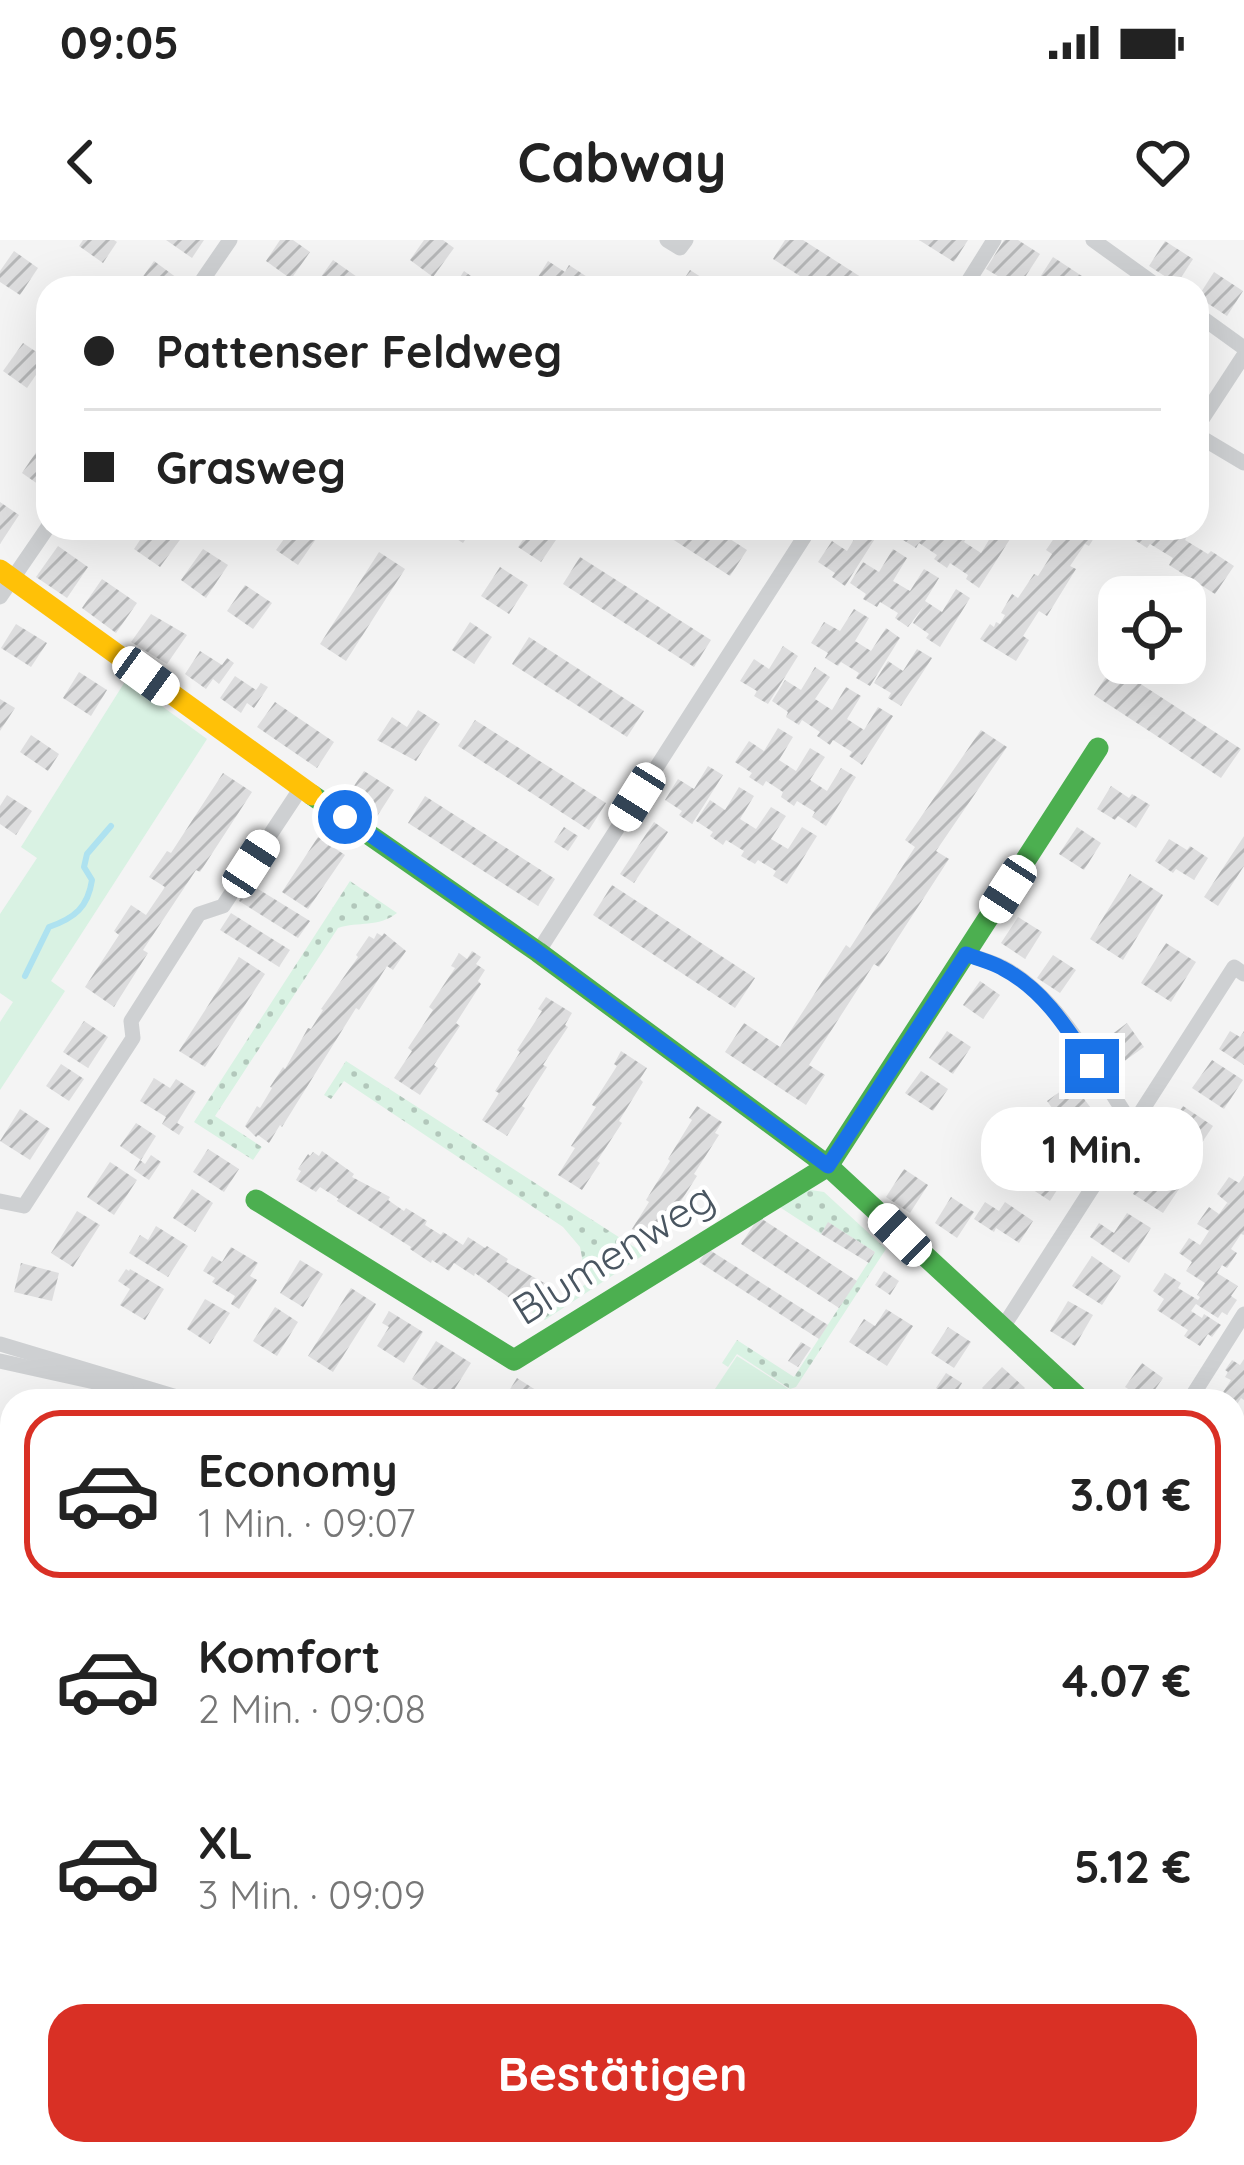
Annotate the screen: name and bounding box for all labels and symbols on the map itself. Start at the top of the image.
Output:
car [106,640,186,712]
car [603,757,671,837]
route start [318,790,372,844]
car [216,824,286,904]
car [973,849,1043,929]
route end [1065,1039,1119,1093]
callout: 1 Min. [981,1108,1203,1192]
street label: Blumenweg [502,1170,724,1336]
car [862,1197,938,1273]

